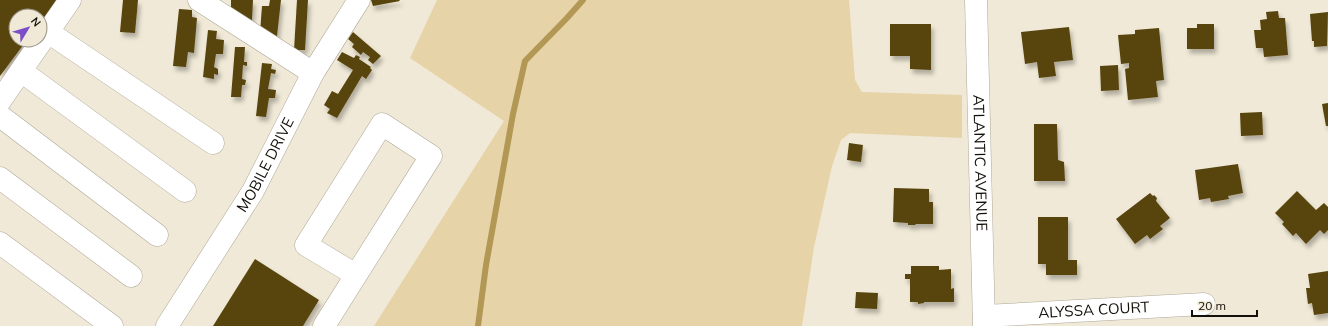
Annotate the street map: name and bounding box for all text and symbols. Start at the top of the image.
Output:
north arrow [8,8,48,48]
text: N [28,14,44,29]
street label: ATLANTIC AVENUE [969,94,992,232]
street label: MOBILE DRIVE [232,114,298,215]
scale bar [1192,292,1257,318]
street label: ALYSSA COURT [1038,297,1150,322]
text: 20 m [1198,298,1226,313]

